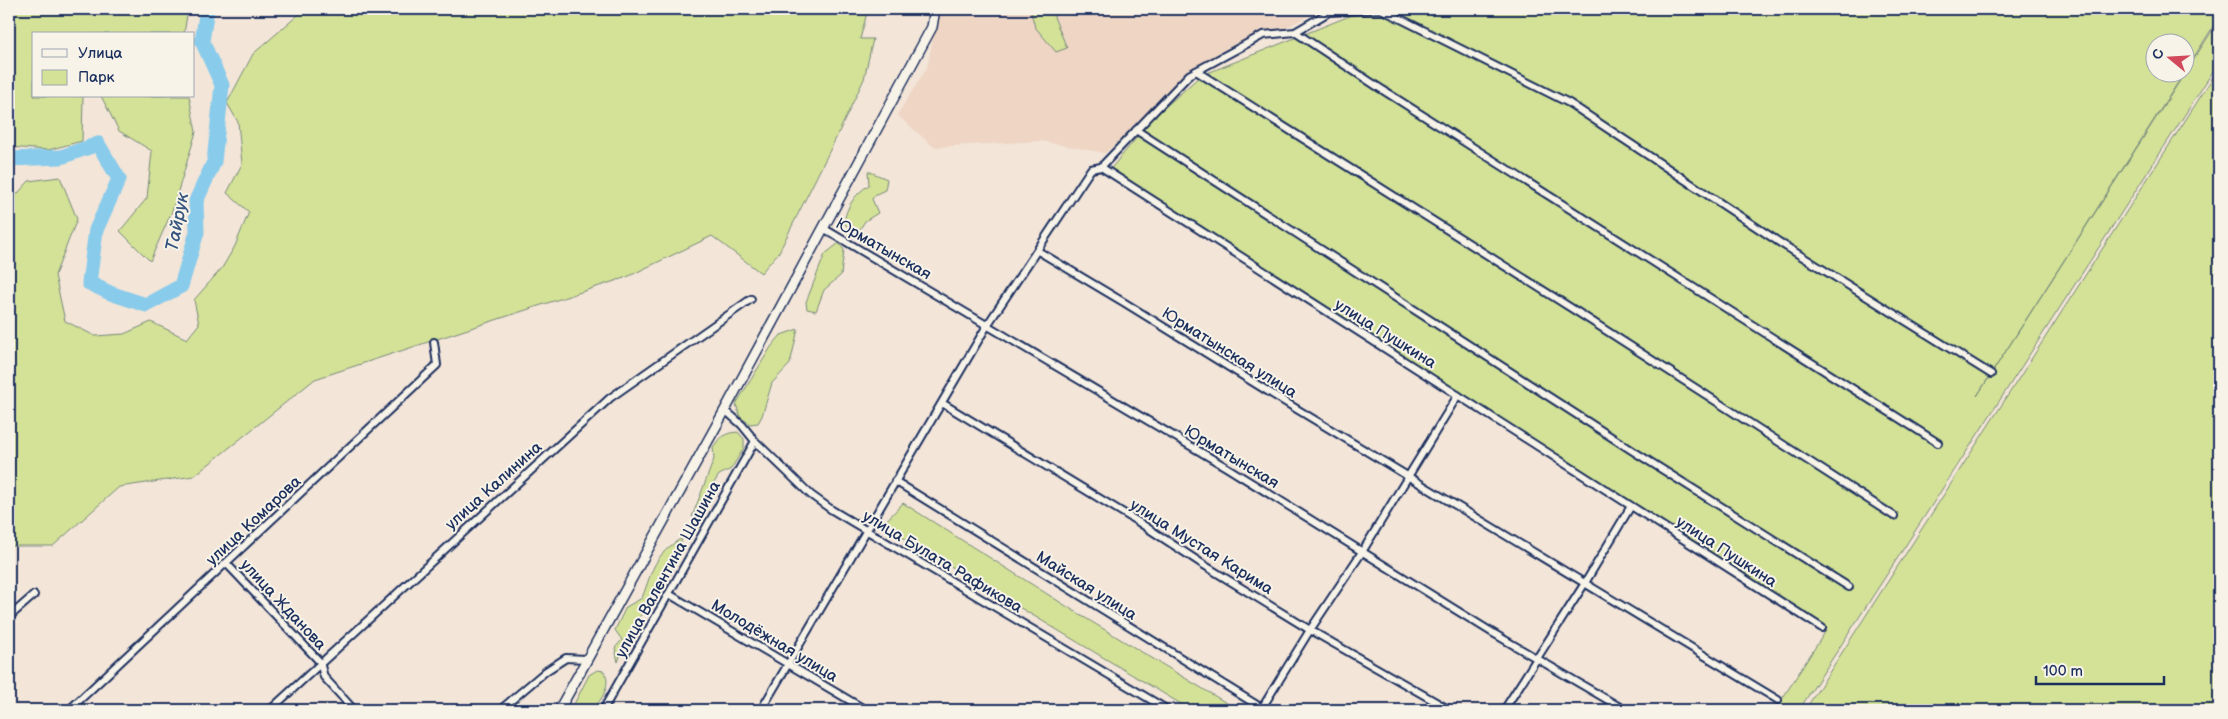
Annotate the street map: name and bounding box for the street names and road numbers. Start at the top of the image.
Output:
street label: Юрматынская [832,214,935,284]
street label: улица Пушкина [1331,295,1440,373]
street label: Юрматынская улица [1158,304,1301,403]
street label: Юрматынская [1180,422,1282,493]
street label: улица Калинина [442,438,546,534]
street label: улица Комарова [203,472,306,570]
street label: улица Валентина Шашина [612,478,725,661]
street label: улица Мустая Карима [1126,496,1277,599]
street label: улица Булата Рафикова [859,507,1026,618]
street label: улица Пушкина [1672,513,1781,592]
street label: Майская улица [1032,548,1140,625]
street label: улица Жданова [236,556,330,655]
street label: Молодёжная улица [708,596,841,687]

